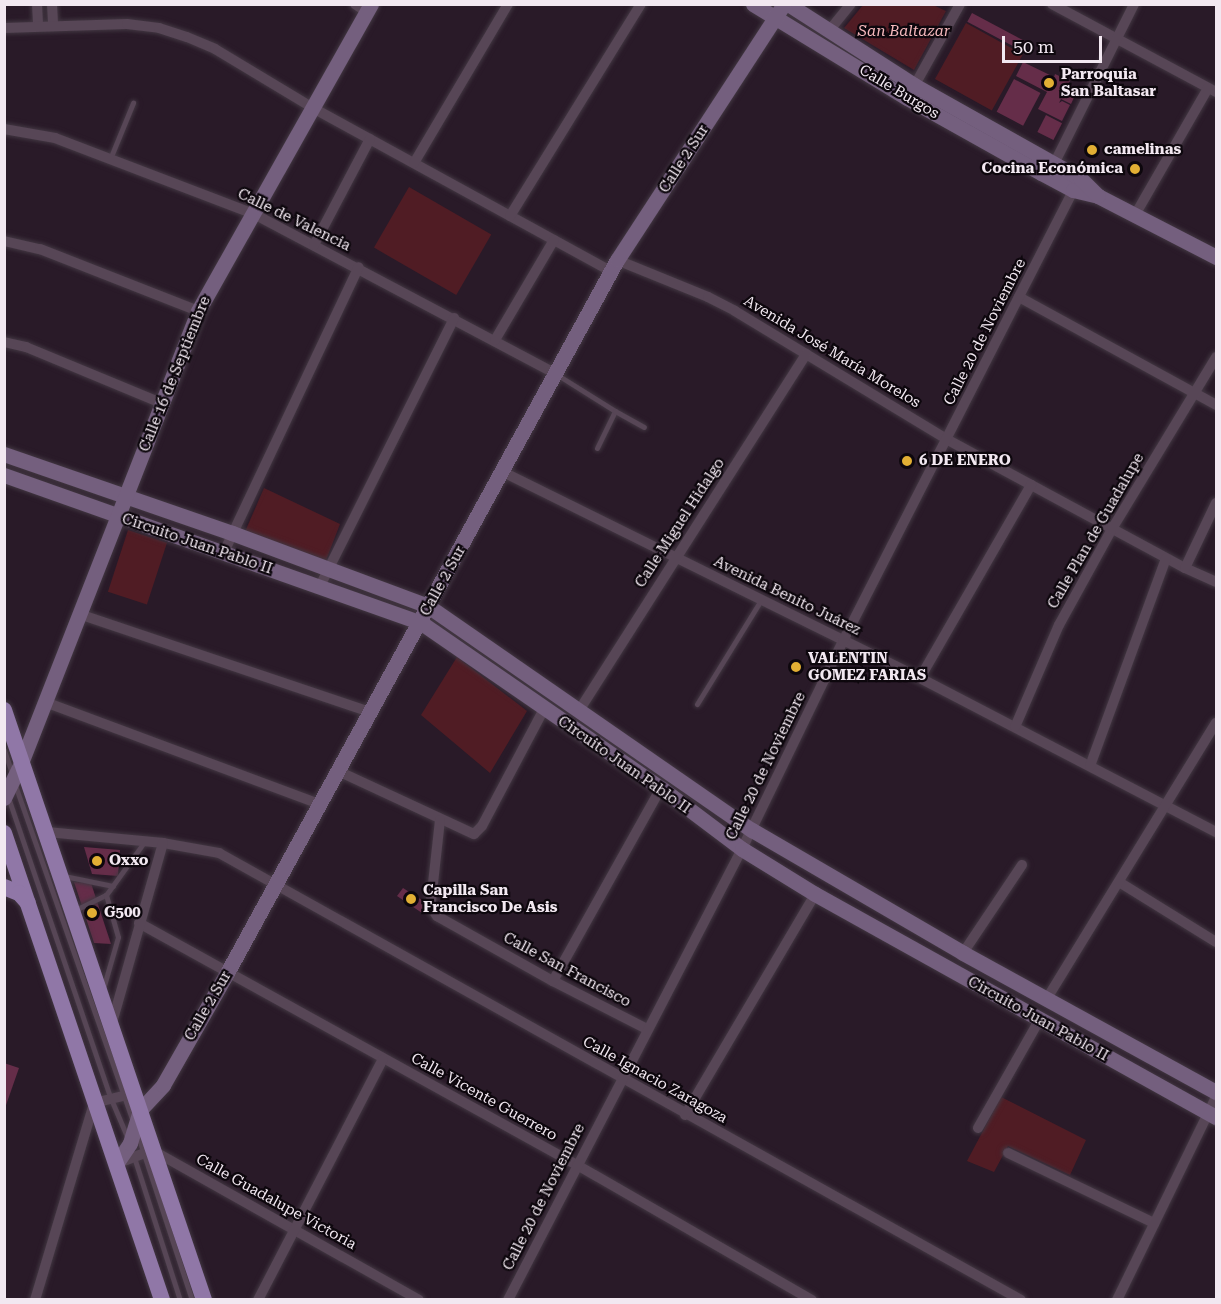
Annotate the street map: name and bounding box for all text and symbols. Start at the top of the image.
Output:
park label: San Baltazar [858,23,950,41]
scale bar [1005,24,1106,62]
text: 50 m [1013,36,1054,57]
street label: Calle Burgos [856,61,942,123]
place label: Parroquia San Baltasar [1061,65,1156,100]
marker: Parroquia San Baltasar [1042,76,1056,90]
street label: Calle 2 Sur [655,122,713,196]
place label: camelinas [1104,141,1181,159]
marker: camelinas [1085,143,1099,157]
place label: Cocina Económica [982,160,1123,178]
marker: Cocina Económica [1128,162,1142,176]
street label: Calle de Valencia [235,185,353,255]
street label: Calle 20 de Noviembre [940,256,1030,408]
street label: Avenida José María Morelos [740,292,924,412]
street label: Calle 16 de Septiembre [136,294,214,454]
street label: Calle Plan de Guadalupe [1044,450,1148,612]
place label: 6 DE ENERO [919,452,1011,470]
marker: 6 DE ENERO [900,454,914,468]
street label: Calle Miguel Hidalgo [631,455,729,591]
street label: Circuito Juan Pablo II [119,510,275,578]
street label: Calle 2 Sur [416,543,470,619]
street label: Avenida Benito Juárez [711,553,863,639]
place label: VALENTIN GOMEZ FARIAS [808,649,926,684]
marker: VALENTIN GOMEZ FARIAS [789,660,803,674]
street label: Calle 20 de Noviembre [722,689,810,843]
street label: Circuito Juan Pablo II [554,712,694,818]
place label: Oxxo [109,852,149,870]
marker: Oxxo [90,854,104,868]
place label: Capilla San Francisco De Asis [423,881,558,916]
marker: Capilla San Francisco De Asis [404,892,418,906]
place label: G500 [104,904,141,922]
marker: G500 [85,906,99,920]
street label: Calle San Francisco [500,929,634,1011]
street label: Calle 2 Sur [181,968,235,1044]
street label: Circuito Juan Pablo II [965,973,1111,1065]
street label: Calle Ignacio Zaragoza [580,1033,730,1127]
street label: Calle Vicente Guerrero [408,1049,560,1145]
street label: Calle 20 de Noviembre [499,1121,589,1273]
street label: Calle Guadalupe Victoria [193,1150,359,1254]

